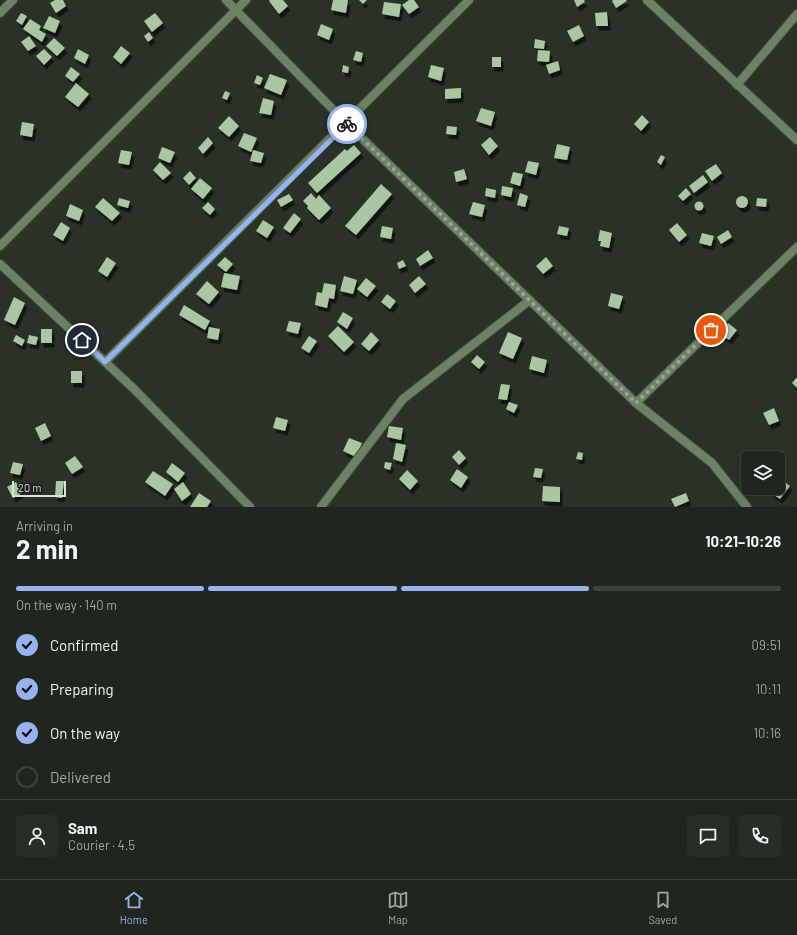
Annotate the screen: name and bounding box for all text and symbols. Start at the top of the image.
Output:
courier [327,104,367,144]
icon: bike [336,113,358,135]
pin [694,313,728,347]
icon: bag [700,319,722,341]
pin [65,323,99,357]
icon: home [71,329,93,351]
map controls [741,451,785,495]
button: layers [741,451,785,495]
scale bar [12,479,66,498]
text: 20 m [18,481,41,494]
text: Arriving in [16,518,73,534]
text: 10:21–10:26 [705,532,781,550]
text: 2 min [16,533,78,564]
text: On the way · 140 m [16,597,117,613]
icon: check [16,634,38,656]
text: Confirmed [50,636,118,654]
text: 09:51 [752,637,781,653]
icon: check [16,678,38,700]
text: Preparing [50,680,114,698]
text: 10:11 [756,681,781,697]
icon: check [16,722,38,744]
text: On the way [50,724,120,742]
text: 10:16 [753,725,781,741]
text: Delivered [50,768,111,786]
button: person [16,815,58,857]
button: chat [687,815,729,857]
button: phone [739,815,781,857]
text: Sam [68,819,97,837]
text: Courier · 4.5 [68,837,135,853]
tab: Home [120,889,148,926]
tab: Map [387,889,409,926]
tab: Saved [648,889,677,926]

